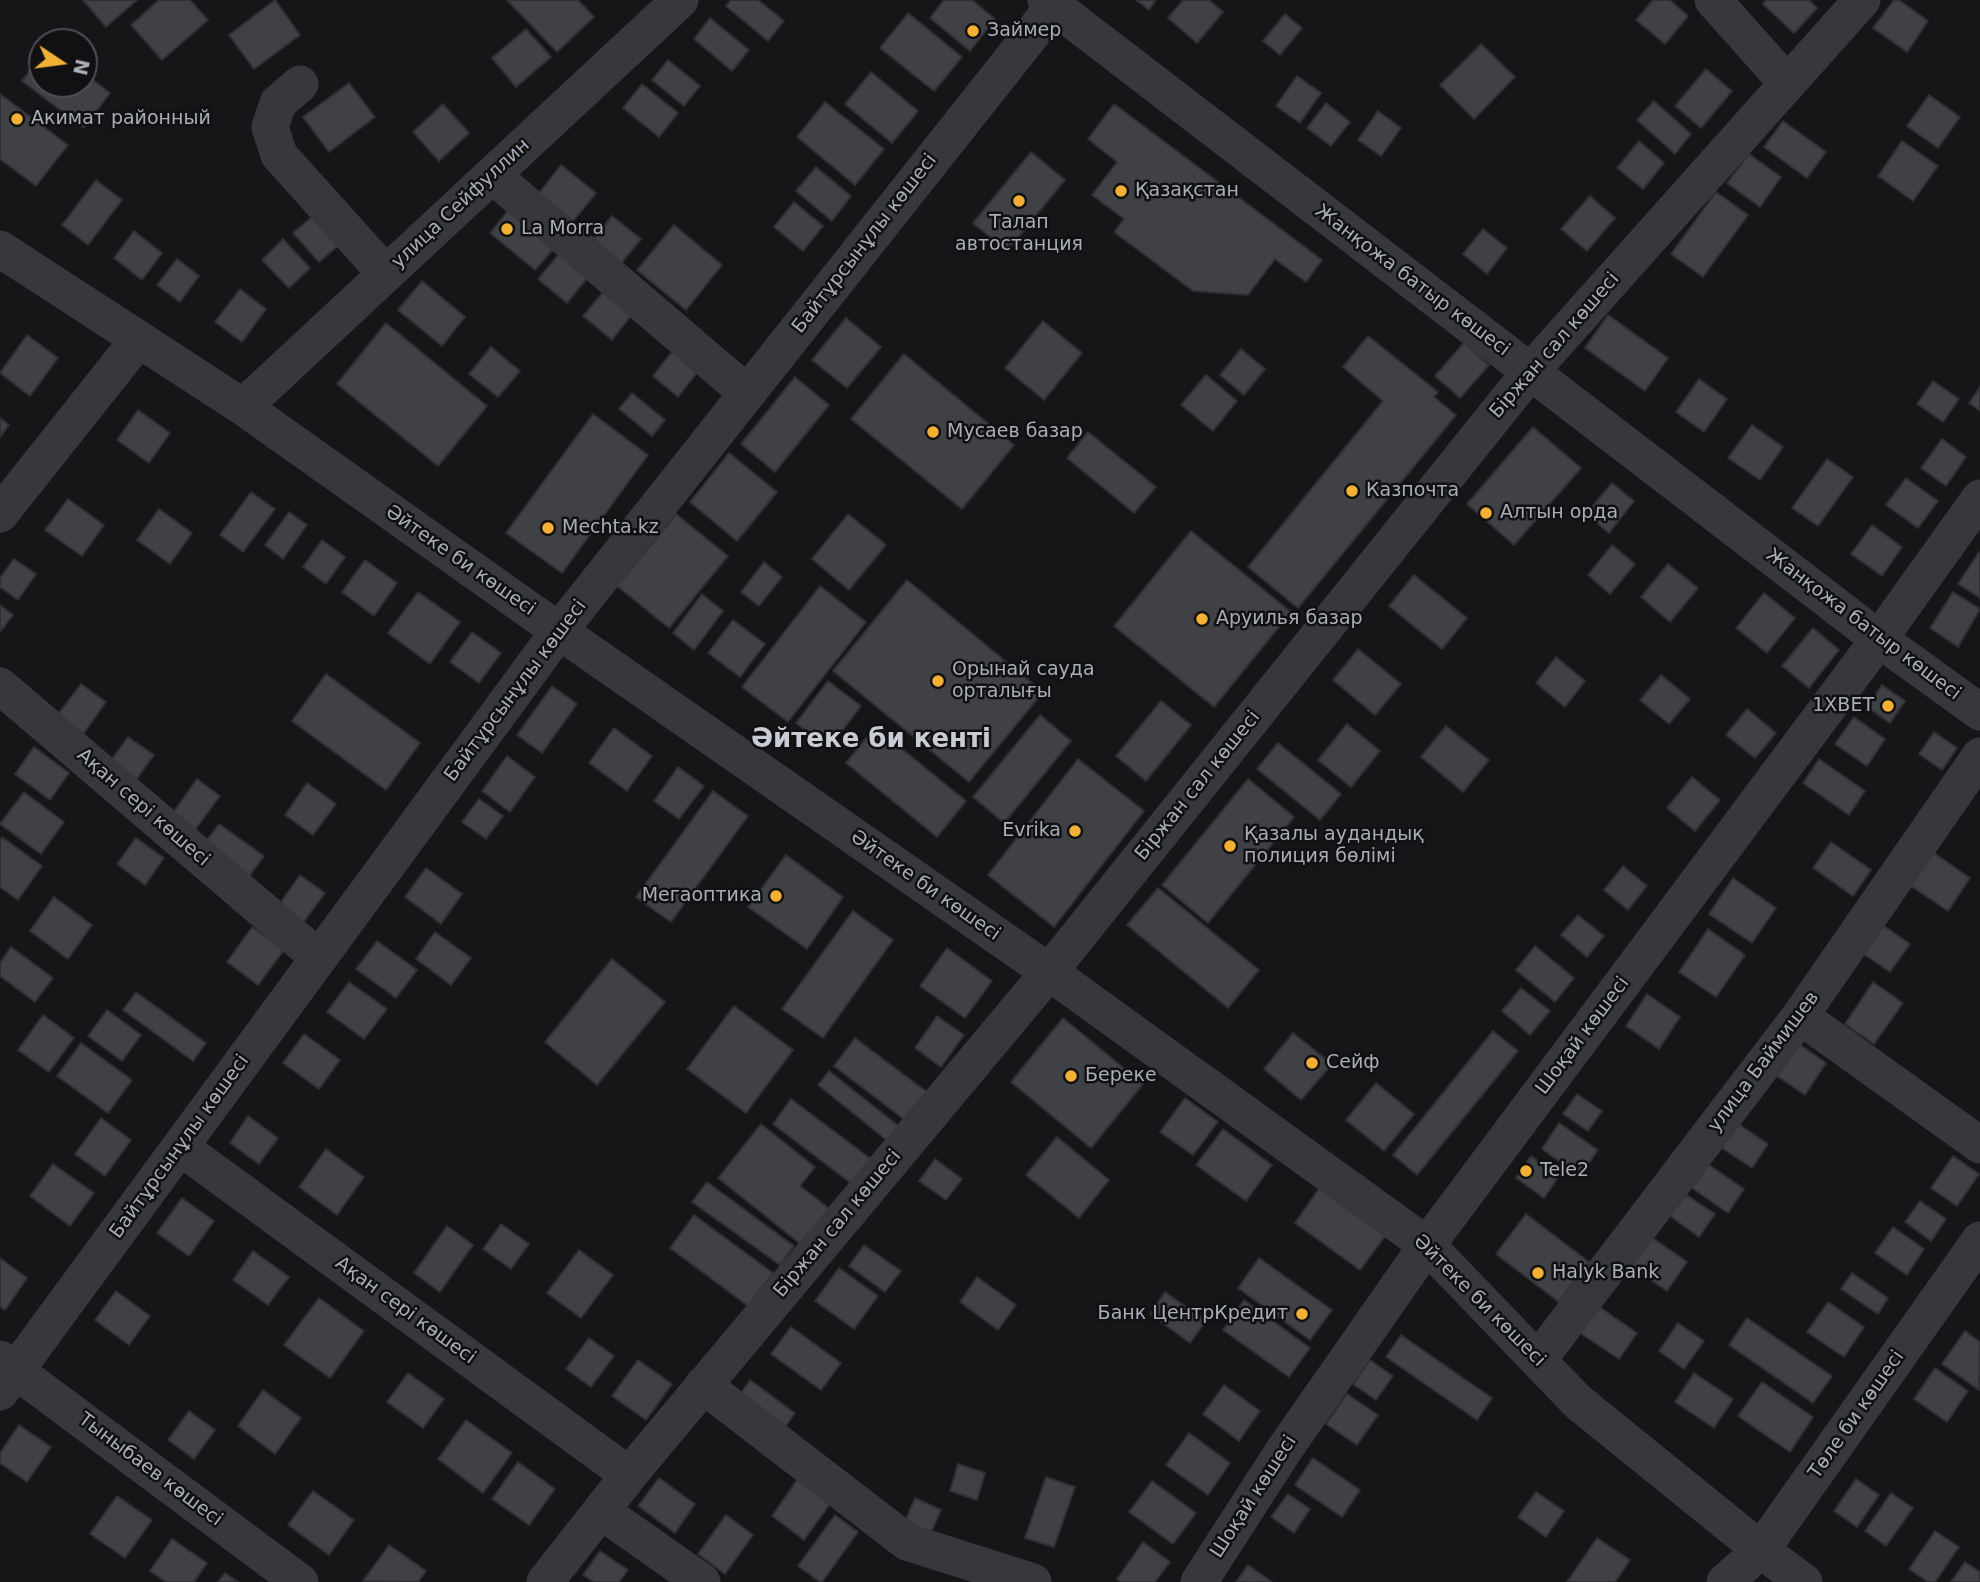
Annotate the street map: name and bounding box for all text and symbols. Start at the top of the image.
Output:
place label: Займер [987,20,1061,42]
marker: Займер [965,23,981,39]
north arrow [28,28,98,98]
text: N [69,57,94,77]
place label: Акимат районный [31,108,211,130]
marker: Акимат районный [9,111,25,127]
street label: улица Сейфуллин [387,134,535,274]
street label: Байтұрсынұлы көшесі [788,150,942,338]
place label: Қазақстан [1135,180,1239,202]
marker: Қазақстан [1113,183,1129,199]
marker: Талап автостанция [1011,193,1027,209]
street label: Жанқожа батыр көшесі [1310,200,1514,362]
place label: Талап автостанция [955,212,1083,256]
place label: La Morra [521,218,604,240]
marker: La Morra [499,221,515,237]
street label: Біржан сал көшесі [1485,268,1625,424]
place label: Мусаев базар [947,421,1083,443]
marker: Мусаев базар [925,424,941,440]
place label: Казпочта [1366,480,1459,502]
marker: Казпочта [1344,483,1360,499]
street label: Әйтеке би көшесі [381,501,539,621]
place label: Алтын орда [1500,502,1618,524]
marker: Алтын орда [1478,505,1494,521]
place label: Mechta.kz [562,517,659,539]
marker: Mechta.kz [540,520,556,536]
street label: Жанқожа батыр көшесі [1761,544,1965,706]
street label: Байтұрсынұлы көшесі [440,596,592,786]
place label: Аруилья базар [1216,608,1363,630]
marker: Аруилья базар [1194,611,1210,627]
place label: Орынай сауда орталығы [952,659,1095,703]
marker: Орынай сауда орталығы [930,673,946,689]
place label: 1XBET [1812,695,1874,717]
marker: 1XBET [1880,698,1896,714]
street label: Біржан сал көшесі [1131,707,1265,865]
district label: Әйтеке би кенті [751,724,991,756]
street label: Ақан сері көшесі [72,744,214,872]
place label: Evrika [1002,820,1061,842]
marker: Evrika [1067,823,1083,839]
place label: Қазалы аудандық полиция бөлімі [1244,824,1424,868]
street label: Әйтеке би көшесі [846,826,1004,946]
marker: Қазалы аудандық полиция бөлімі [1222,838,1238,854]
place label: Мегаоптика [642,885,762,907]
marker: Мегаоптика [768,888,784,904]
street label: Шоқай көшесі [1531,973,1635,1099]
street label: улица Баймишев [1704,987,1824,1137]
street label: Байтұрсынұлы көшесі [106,1051,254,1243]
place label: Сейф [1326,1052,1380,1074]
marker: Сейф [1304,1055,1320,1071]
place label: Береке [1085,1065,1157,1087]
marker: Береке [1063,1068,1079,1084]
street label: Біржан сал көшесі [770,1146,906,1302]
place label: Tele2 [1540,1160,1589,1182]
marker: Tele2 [1518,1163,1534,1179]
street label: Әйтеке би көшесі [1408,1230,1550,1372]
street label: Ақан сері көшесі [330,1252,480,1370]
place label: Halyk Bank [1552,1262,1659,1284]
marker: Halyk Bank [1530,1265,1546,1281]
place label: Банк ЦентрКредит [1098,1303,1288,1325]
marker: Банк ЦентрКредит [1294,1306,1310,1322]
street label: Төле би көшесі [1804,1347,1910,1483]
street label: Тыныбаев көшесі [74,1408,226,1532]
street label: Шоқай көшесі [1206,1432,1302,1562]

